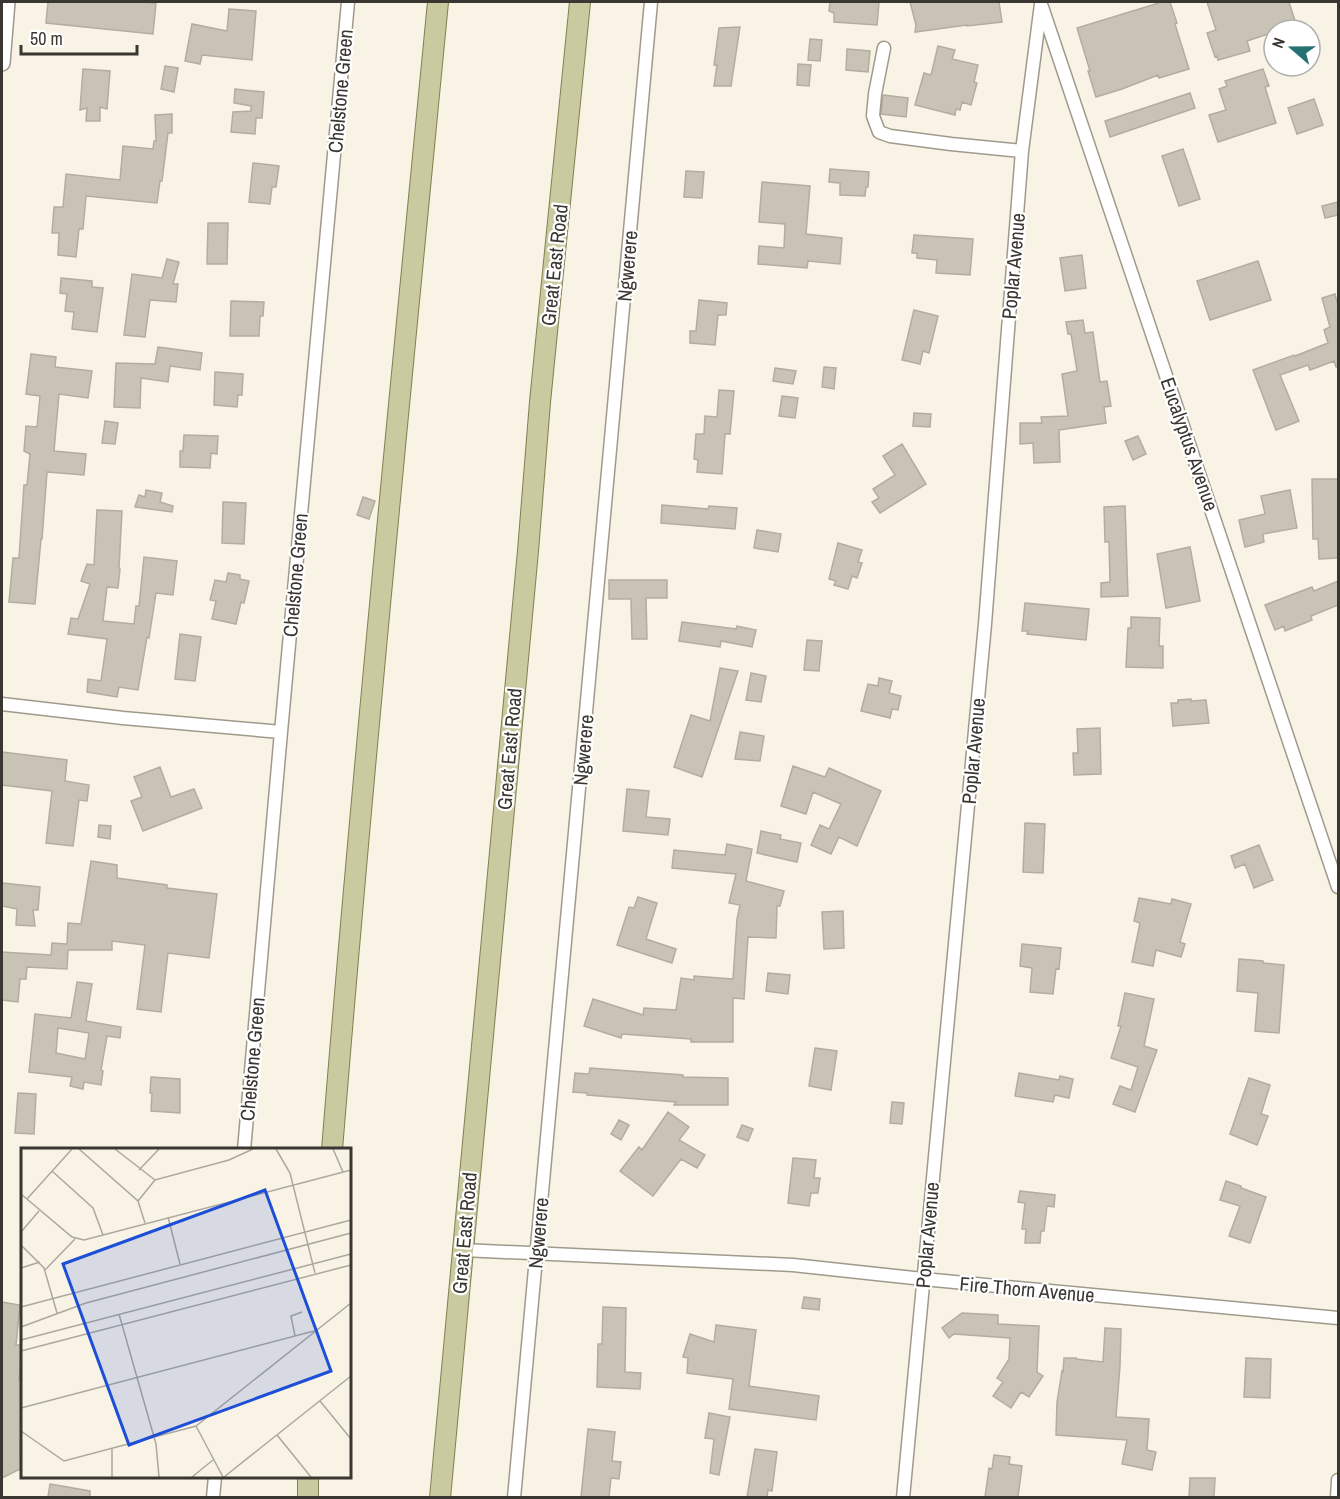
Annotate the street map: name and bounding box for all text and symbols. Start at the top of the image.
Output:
scale bar [21,18,136,56]
north arrow [1262,18,1322,78]
text: 50 m [30,26,63,51]
street label: Chelstone Green [321,28,359,154]
text: N [1266,35,1290,51]
street label: Great East Road [534,203,574,327]
street label: Poplar Avenue [995,212,1031,320]
street label: Ngwerere [610,229,644,303]
street label: Eucalyptus Avenue [1155,374,1225,514]
street label: Chelstone Green [276,512,314,638]
street label: Great East Road [490,687,528,811]
street label: Poplar Avenue [955,697,991,805]
street label: Ngwerere [566,713,600,787]
street label: Chelstone Green [233,996,271,1122]
inset map [21,1148,351,1478]
street label: Great East Road [445,1171,483,1295]
street label: Poplar Avenue [909,1181,945,1289]
street label: Ngwerere [521,1196,555,1270]
street label: Fire Thorn Avenue [958,1270,1096,1308]

